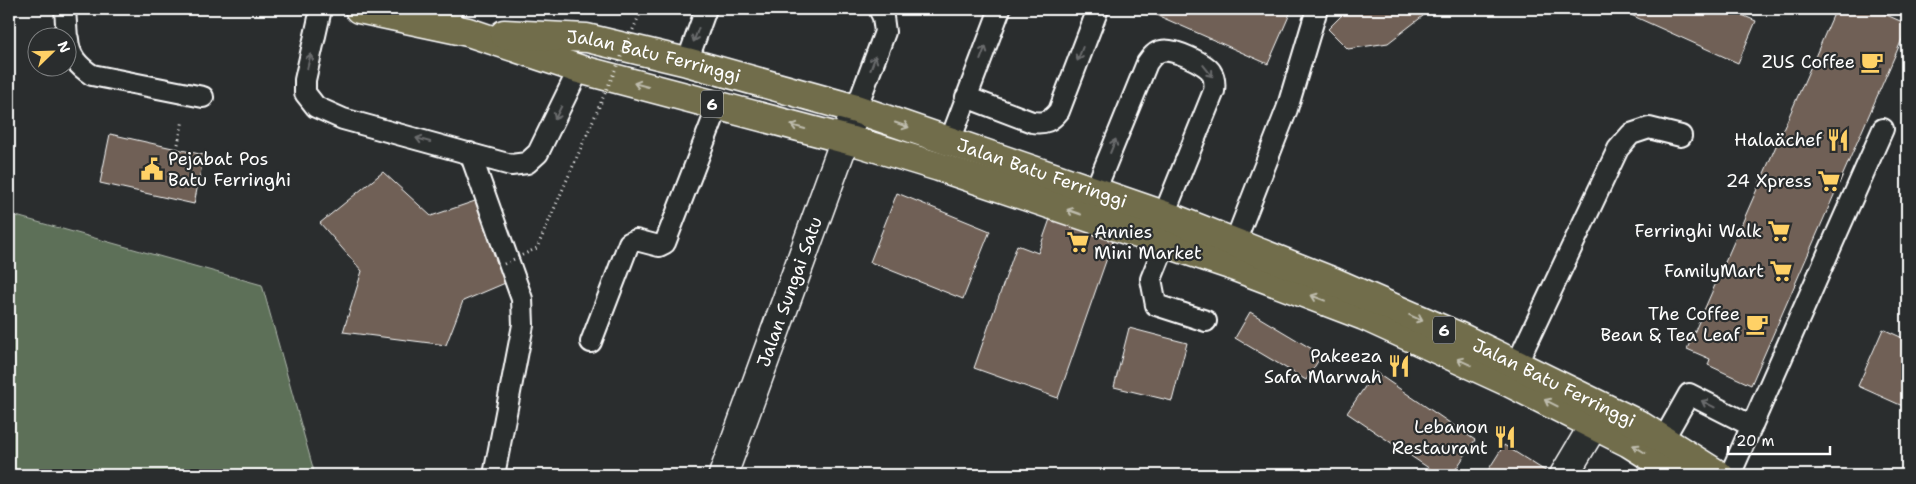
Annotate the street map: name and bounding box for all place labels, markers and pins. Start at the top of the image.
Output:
cafe icon: ZUS Coffee [1859,49,1885,75]
place label: ZUS Coffee [1762,50,1855,74]
restaurant icon: Halaächef [1825,127,1851,153]
place label: Halaächef [1734,128,1822,152]
place label: Pejabat Pos Batu Ferringhi [168,147,291,192]
public building icon: Pejabat Pos Batu Ferringhi [139,156,165,182]
supermarket icon: 24 Xpress [1816,168,1842,194]
place label: 24 Xpress [1726,169,1812,193]
supermarket icon: Ferringhi Walk [1766,218,1792,244]
place label: Ferringhi Walk [1635,219,1762,243]
place label: Annies Mini Market [1094,220,1202,265]
supermarket icon: Annies Mini Market [1065,229,1091,255]
supermarket icon: FamilyMart [1768,258,1794,284]
place label: FamilyMart [1664,259,1764,283]
place label: The Coffee Bean & Tea Leaf [1600,302,1740,347]
cafe icon: The Coffee Bean & Tea Leaf [1744,311,1770,337]
place label: Pakeeza Safa Marwah [1264,344,1382,389]
restaurant icon: Pakeeza Safa Marwah [1386,353,1412,379]
place label: Lebanon Restaurant [1392,415,1488,460]
restaurant icon: Lebanon Restaurant [1492,424,1518,450]

